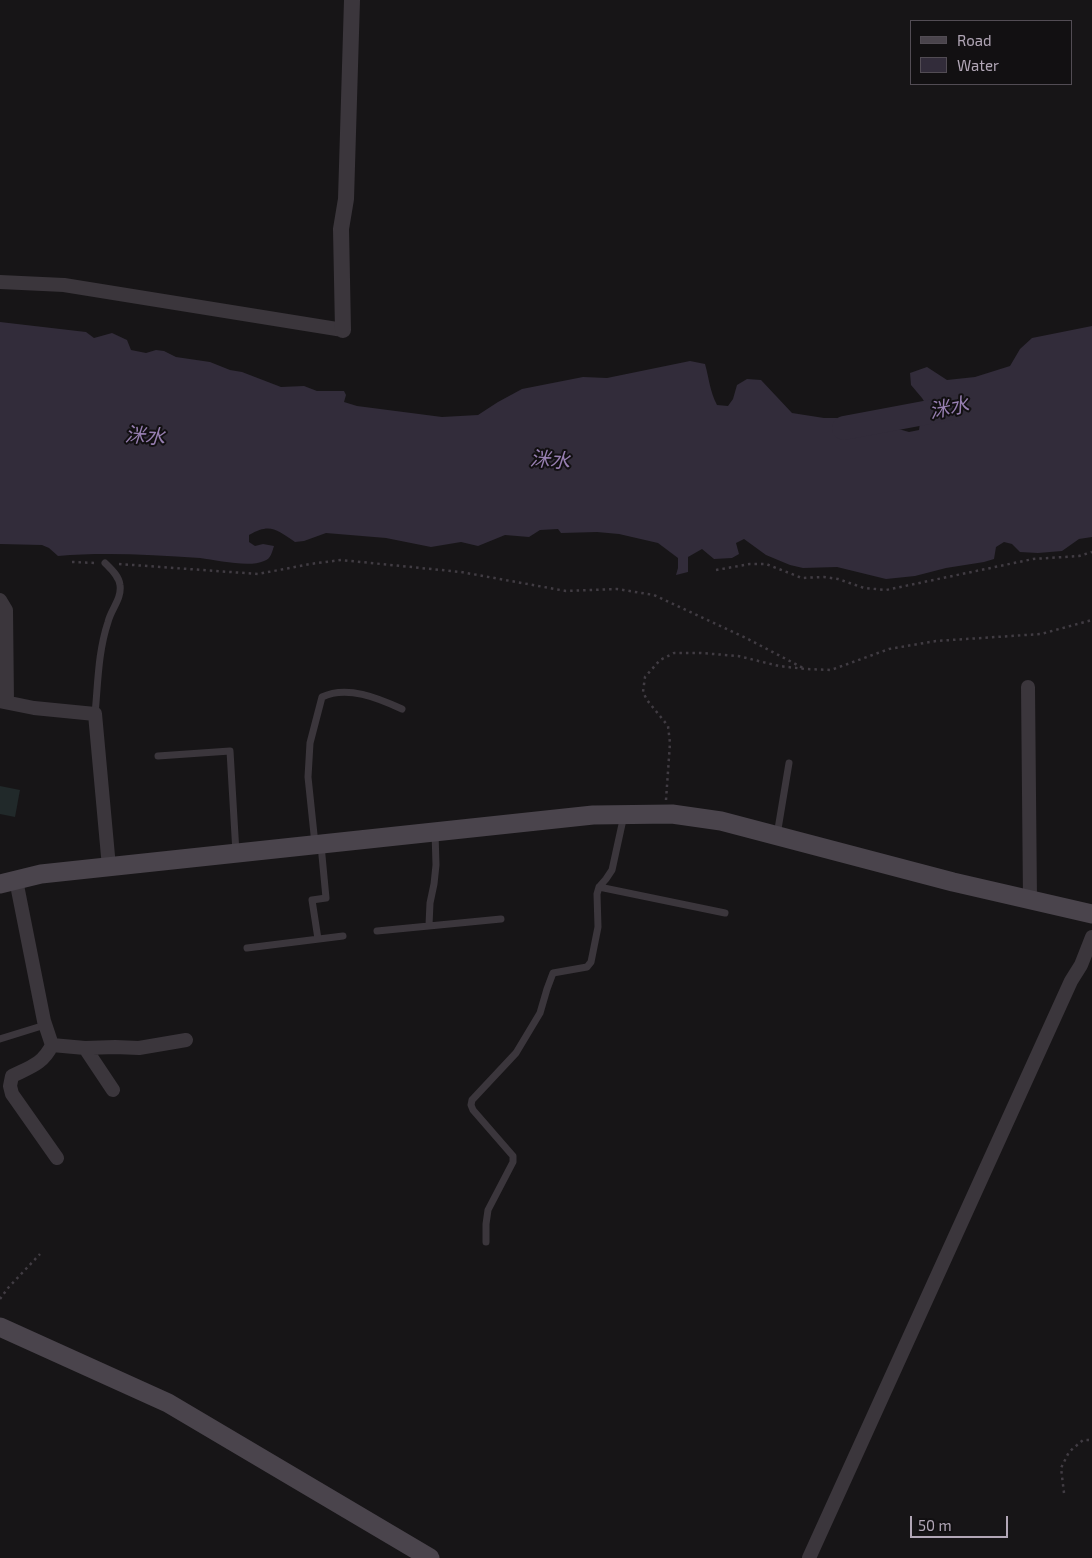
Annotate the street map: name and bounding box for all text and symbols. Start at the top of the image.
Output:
legend [910,20,1072,85]
text: Road [957,31,992,49]
text: Water [957,56,999,74]
water label: 洣水 [927,392,971,424]
water label: 洣水 [124,423,166,449]
water label: 洣水 [529,447,571,473]
scale bar [912,1506,1010,1538]
text: 50 m [918,1516,952,1534]

